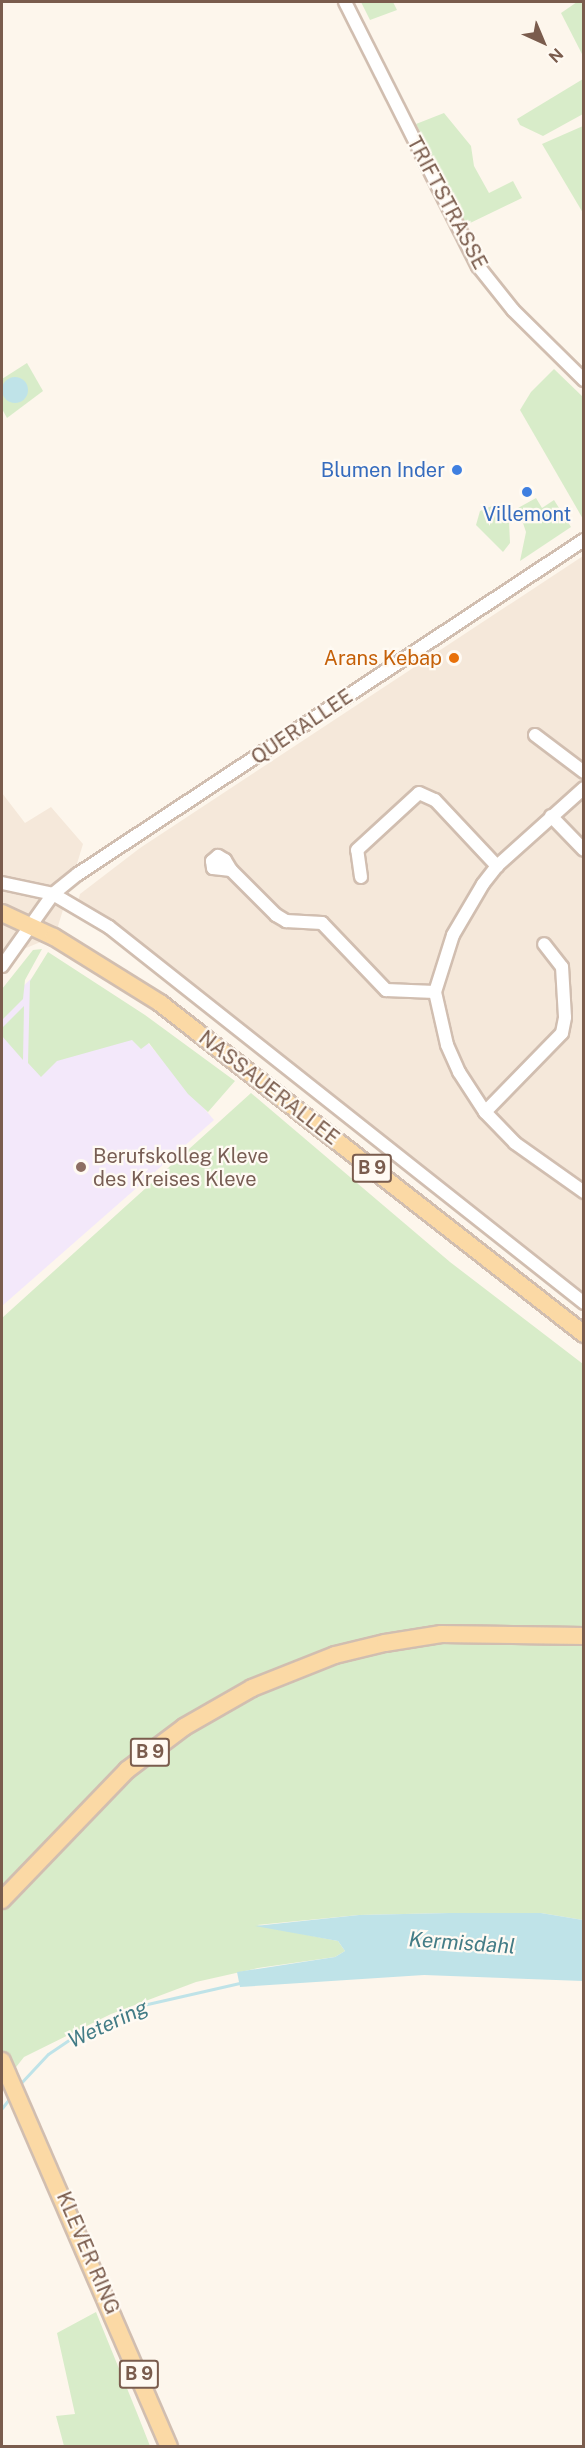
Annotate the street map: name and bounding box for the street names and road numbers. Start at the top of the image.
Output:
street label: TRIFTSTRASSE [402,132,492,274]
street label: QUERALLEE [247,684,357,770]
street label: NASSAUERALLEE [194,1026,344,1150]
road number: B 9 [351,1153,393,1183]
road number: B 9 [129,1737,171,1767]
street label: KLEVER RING [51,2188,125,2318]
road number: B 9 [118,2359,160,2389]

